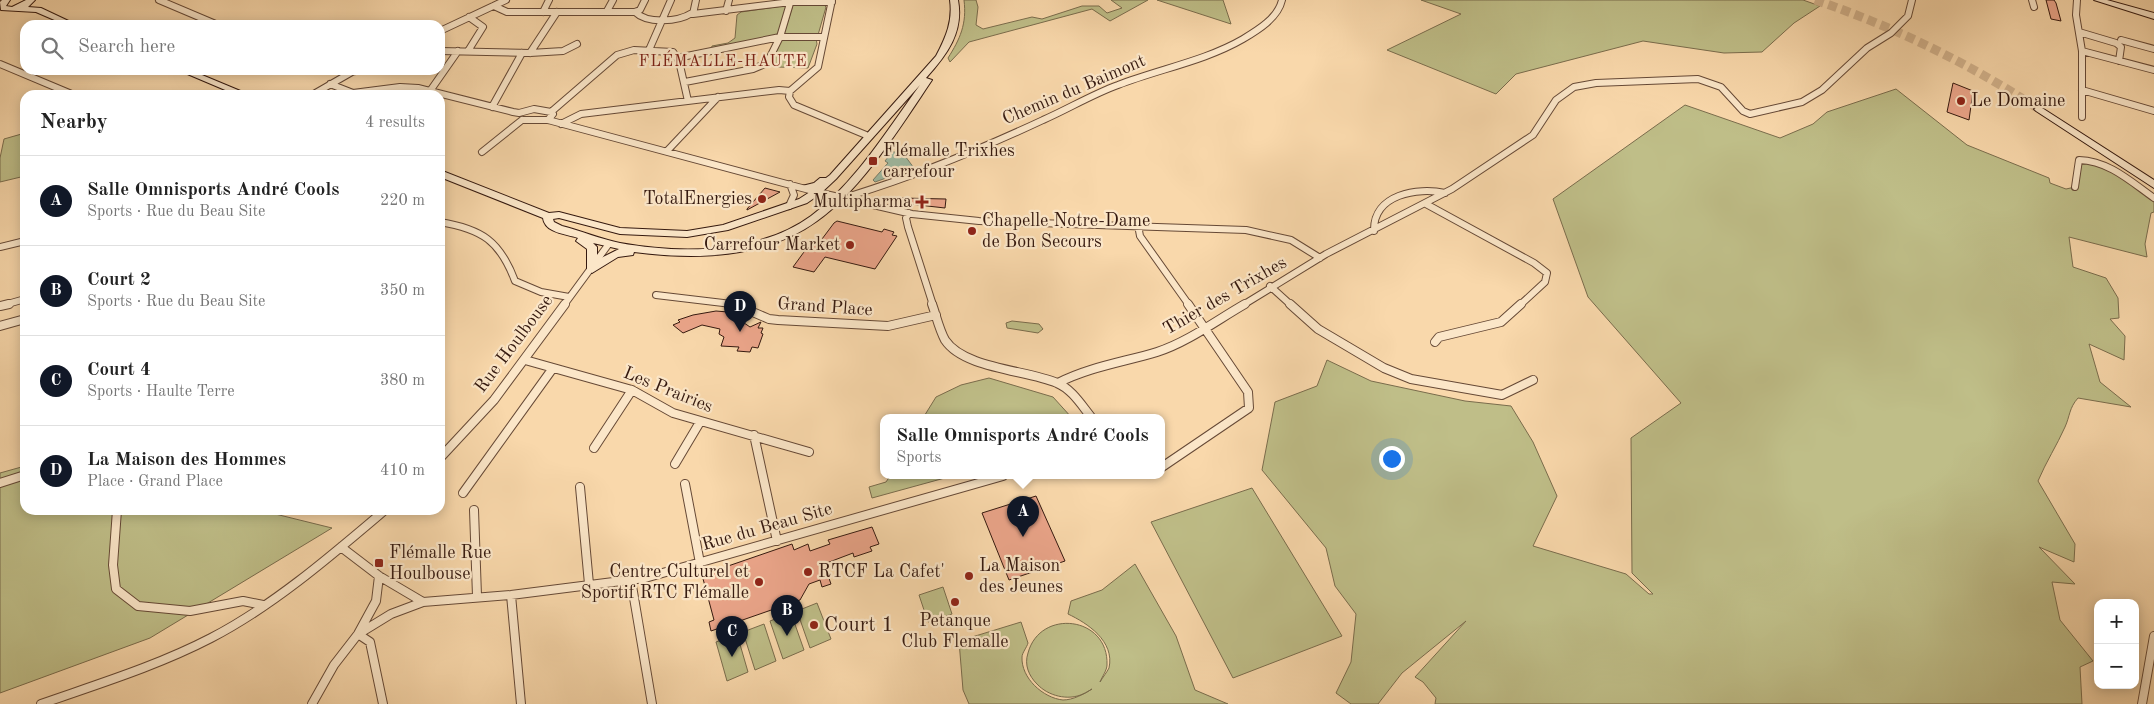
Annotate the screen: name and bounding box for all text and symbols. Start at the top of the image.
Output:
search box [20,20,445,75]
icon: search [38,34,66,62]
text: Search here [78,38,175,57]
district label: FLÉMALLE-HAUTE [638,50,808,70]
street label: Chemin du Baimont [1000,52,1148,128]
place label: Le Domaine [1971,92,2065,110]
marker: Le Domaine [1955,95,1967,107]
text: Nearby [40,112,108,133]
text: 4 results [365,115,425,131]
place label: Flémalle Trixhes carrefour [883,142,1015,181]
marker: Flémalle Trixhes carrefour [867,155,879,167]
text: Salle Omnisports André Cools [87,181,339,200]
place label: TotalEnergies [643,190,752,208]
text: A [50,193,62,209]
text: 220 m [380,193,425,209]
marker: TotalEnergies [756,193,768,205]
place label: Multipharma [813,193,912,211]
marker: Multipharma [916,196,928,208]
text: Sports · Rue du Beau Site [87,204,265,220]
place label: Chapelle Notre-Dame de Bon Secours [982,212,1150,251]
marker: Chapelle Notre-Dame de Bon Secours [966,225,978,237]
place label: Carrefour Market [704,236,840,254]
marker: Carrefour Market [844,239,856,251]
street label: Thier des Trixhes [1160,253,1290,339]
text: Court 2 [87,271,151,290]
text: B [50,283,62,299]
text: 350 m [380,283,425,299]
pin: D [724,291,756,332]
street label: Rue Houlbouse [472,292,556,396]
text: Sports · Rue du Beau Site [87,294,265,310]
street label: Grand Place [777,295,873,319]
text: Court 4 [87,361,151,380]
street label: Les Prairies [621,364,716,416]
text: C [51,373,61,389]
text: 380 m [380,373,425,389]
text: Sports · Haulte Terre [87,384,235,400]
popup [880,414,1165,479]
text: Salle Omnisports André Cools [896,427,1149,446]
your location [1379,446,1405,472]
text: Sports [896,450,942,466]
text: La Maison des Hommes [87,451,286,470]
text: D [50,463,62,479]
text: 410 m [380,463,425,479]
text: Place · Grand Place [87,474,223,490]
pin: A [1007,496,1039,537]
street label: Rue du Beau Site [700,500,834,554]
place label: Flémalle Rue Houlbouse [389,544,491,583]
marker: Flémalle Rue Houlbouse [373,557,385,569]
place label: La Maison des Jeunes [979,557,1063,596]
place label: Centre Culturel et Sportif RTC Flémalle [581,563,749,602]
place label: RTCF La Cafet' [818,563,945,581]
marker: RTCF La Cafet' [802,566,814,578]
marker: La Maison des Jeunes [963,570,975,582]
marker: Centre Culturel et Sportif RTC Flémalle [753,576,765,588]
pin: B [771,595,803,636]
marker: Petanque Club Flemalle [949,596,961,608]
map controls [2094,599,2139,689]
button: + [2094,599,2139,644]
place label: Petanque Club Flemalle [901,612,1009,651]
place label: Court 1 [824,615,894,636]
pin: C [716,616,748,657]
marker: Court 1 [808,619,820,631]
button: − [2094,644,2139,689]

